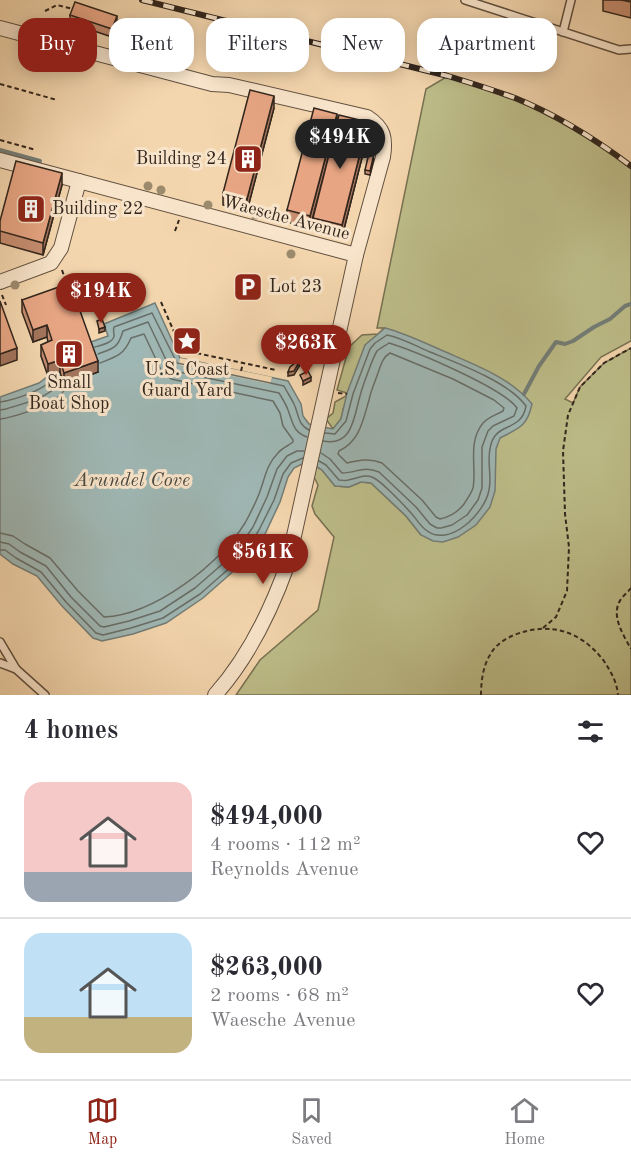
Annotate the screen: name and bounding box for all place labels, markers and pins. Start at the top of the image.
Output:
pin: $494K [298,119,382,170]
building icon: Building 24 [232,143,264,175]
place label: Building 24 [136,150,227,168]
building icon: Building 22 [15,193,47,225]
place label: Building 22 [52,200,143,218]
parking icon: Lot 23 [232,271,264,303]
pin: $194K [59,273,143,324]
place label: Lot 23 [269,278,322,296]
place icon: U.S. Coast Guard Yard [171,325,203,357]
pin: $263K [264,325,348,376]
building icon: Small Boat Shop [53,338,85,370]
place label: U.S. Coast Guard Yard [142,361,232,400]
place label: Small Boat Shop [29,374,109,413]
pin: $561K [221,534,305,585]

